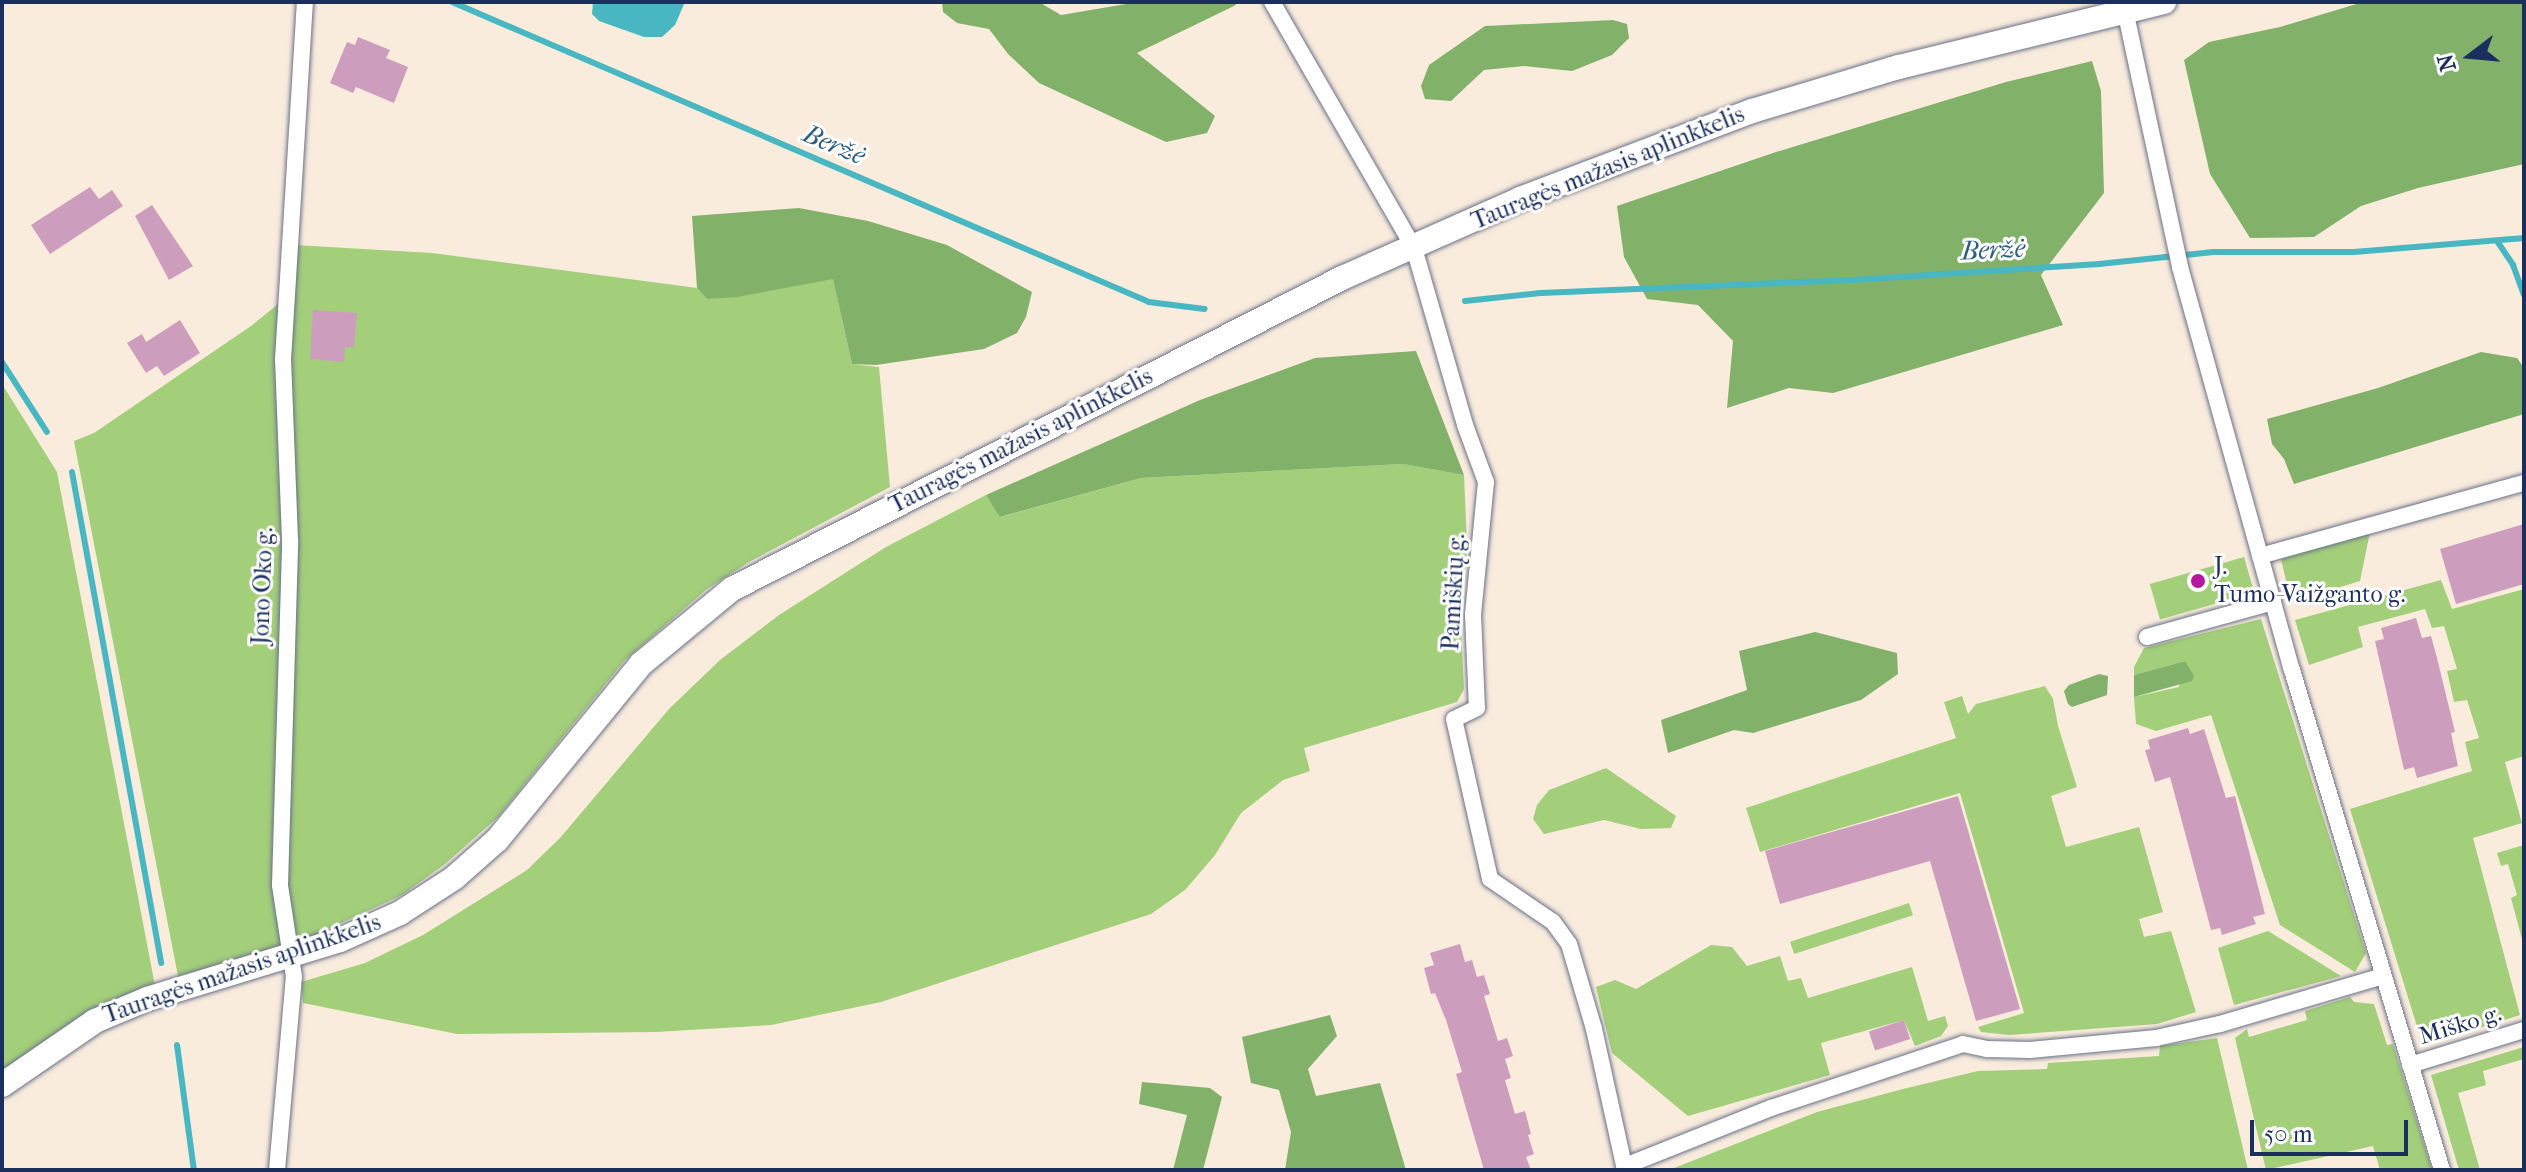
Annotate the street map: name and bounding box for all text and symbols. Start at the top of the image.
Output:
north arrow [2430,16,2510,96]
text: N [2432,51,2462,74]
street label: Tauragės mažasis aplinkkelis [1467,100,1749,236]
water label: Beržė [798,118,870,172]
water label: Beržė [1960,233,2026,267]
street label: Tauragės mažasis aplinkkelis [884,362,1158,520]
street label: Jono Oko g. [247,527,279,645]
street label: Pamiškių g. [1437,533,1471,651]
place label: J. Tumo-Vaižganto g. [2214,553,2405,609]
marker: J. Tumo-Vaižganto g. [2189,572,2207,590]
street label: Tauragės mažasis aplinkkelis [99,908,385,1030]
street label: Miško g. [2415,999,2505,1051]
scale bar [2254,1104,2412,1154]
text: 50 m [2264,1120,2313,1148]

